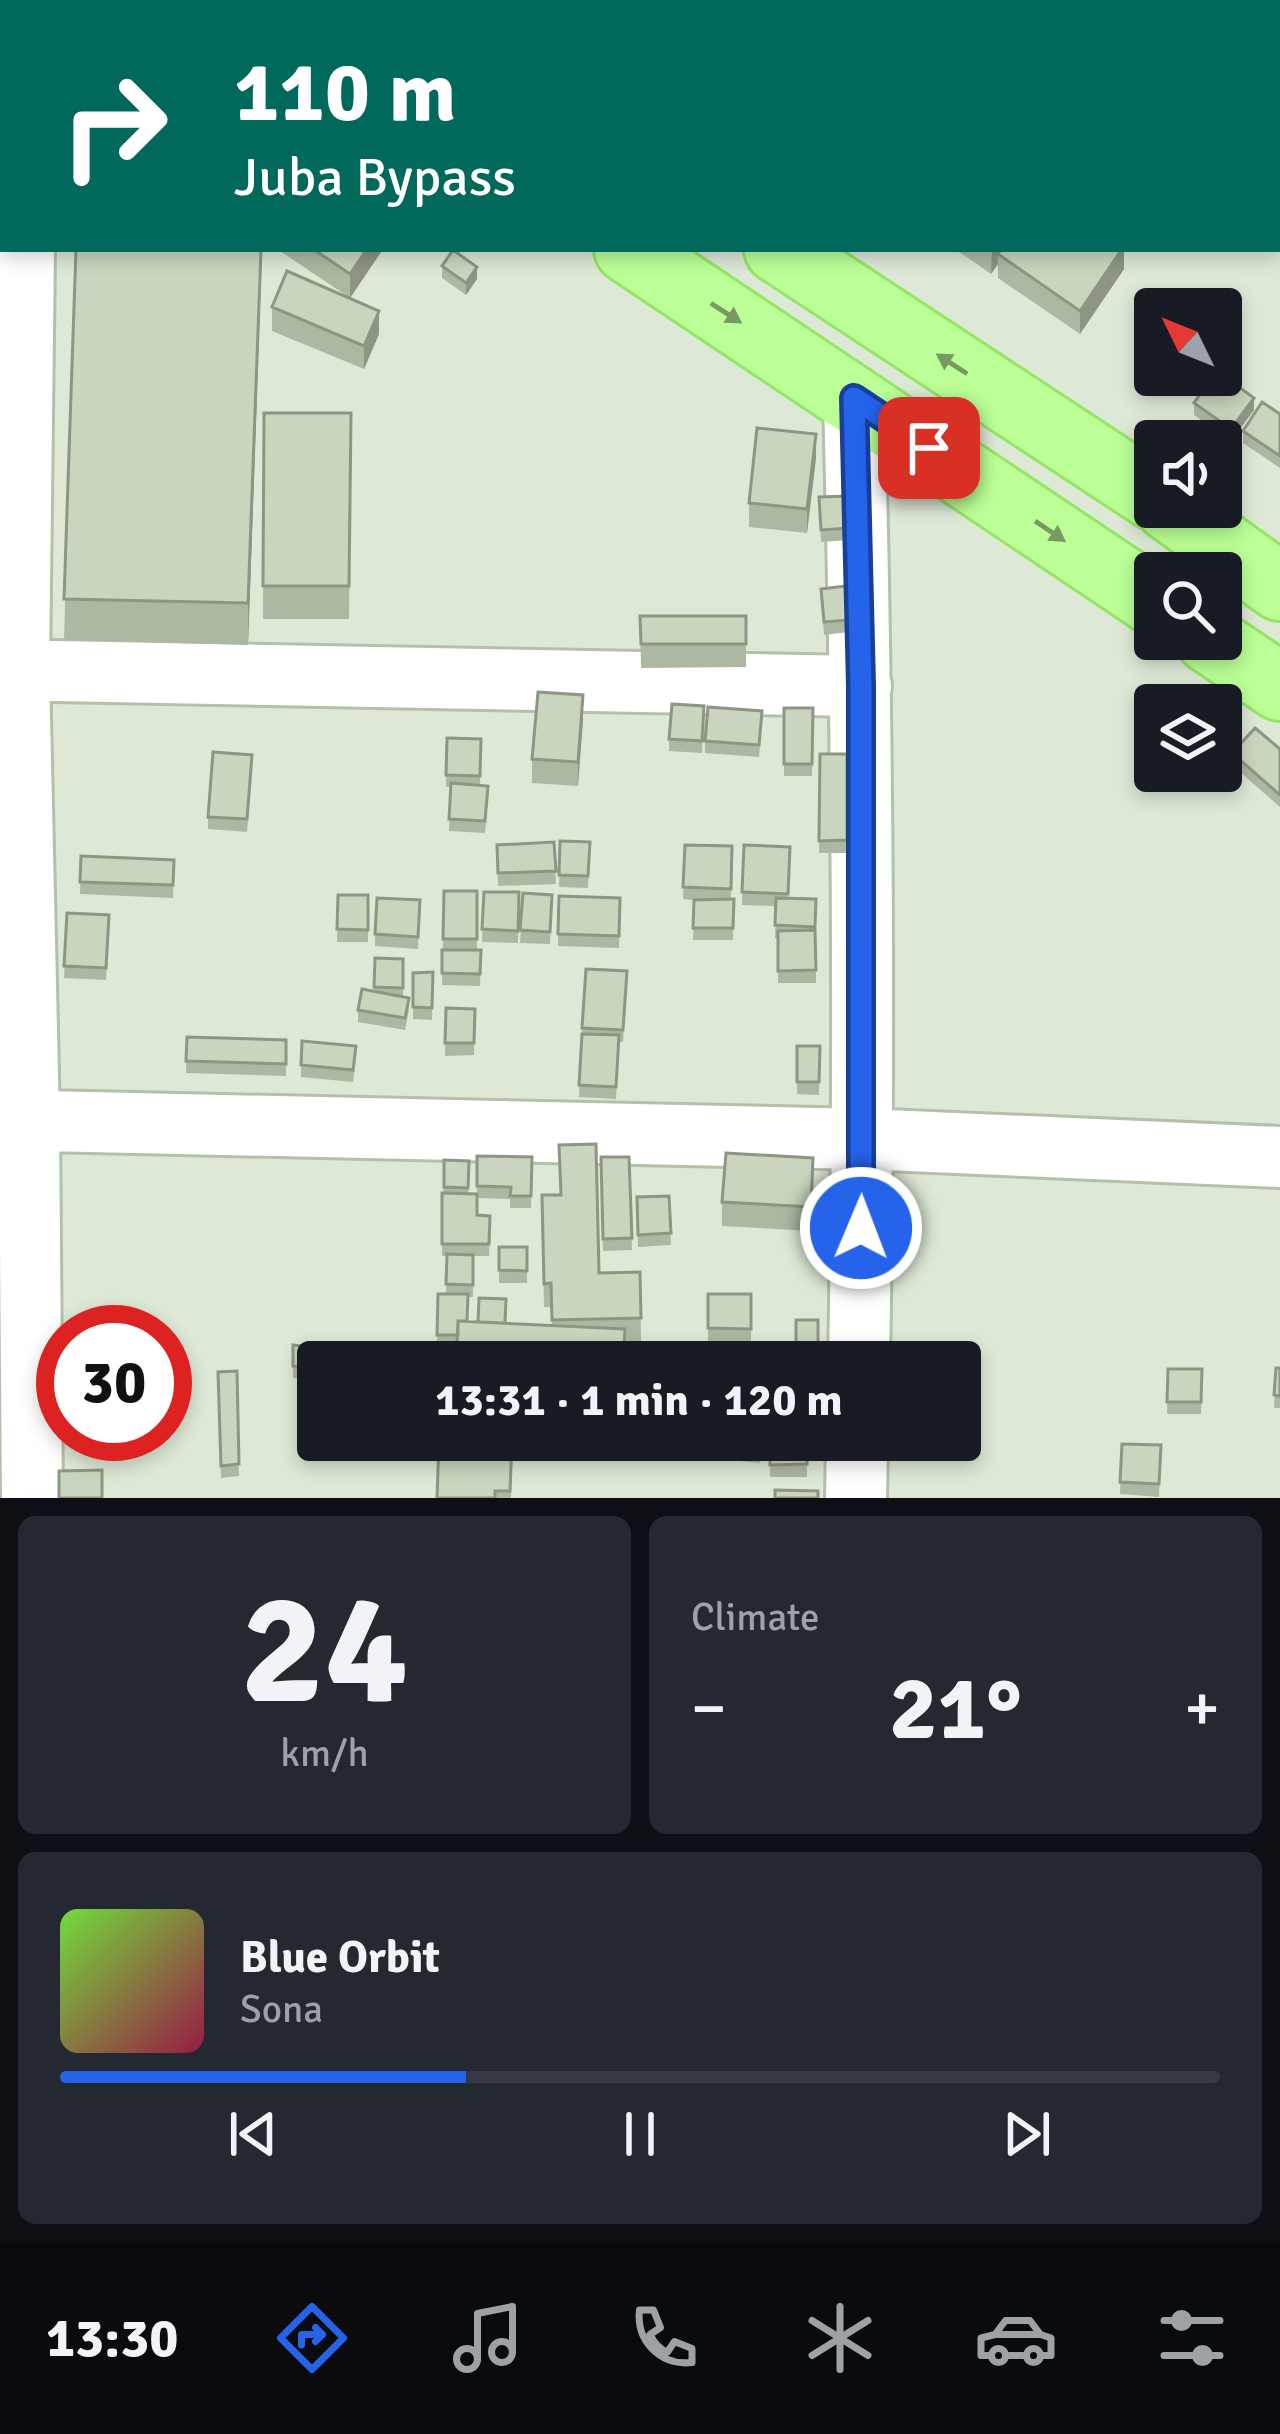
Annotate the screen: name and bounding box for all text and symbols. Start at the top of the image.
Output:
text: 110 m [234,41,456,145]
icon: right [36,48,192,204]
text: Juba Bypass [234,144,516,211]
north arrow [1134,288,1242,396]
map controls [1134,288,1242,792]
one-way arrow [710,302,742,324]
one-way arrow [935,353,968,375]
pin [878,397,980,499]
icon: arrive [896,415,962,481]
button: sound [1134,420,1242,528]
one-way arrow [1033,519,1066,541]
button: search [1134,552,1242,660]
button: layers [1134,684,1242,792]
position arrow [798,1165,924,1291]
speed limit sign: 30 [36,1305,192,1461]
text: 13:31 · 1 min · 120 m [435,1373,843,1428]
text: 24 [240,1554,409,1747]
text: Climate [691,1593,820,1641]
text: 21° [889,1653,1022,1764]
text: − [691,1668,727,1749]
text: + [1184,1668,1220,1749]
text: km/h [280,1729,369,1777]
text: Blue Orbit [240,1930,440,1985]
text: Sona [240,1985,323,2033]
icon: previous [220,2101,286,2167]
icon: pause [607,2101,673,2167]
icon: next [994,2101,1060,2167]
icon: directions [270,2296,354,2380]
icon: music [446,2296,530,2380]
icon: phone [622,2296,706,2380]
icon: climate [798,2296,882,2380]
icon: car [974,2296,1058,2380]
icon: filters [1150,2296,1234,2380]
text: 13:30 [46,2305,179,2372]

